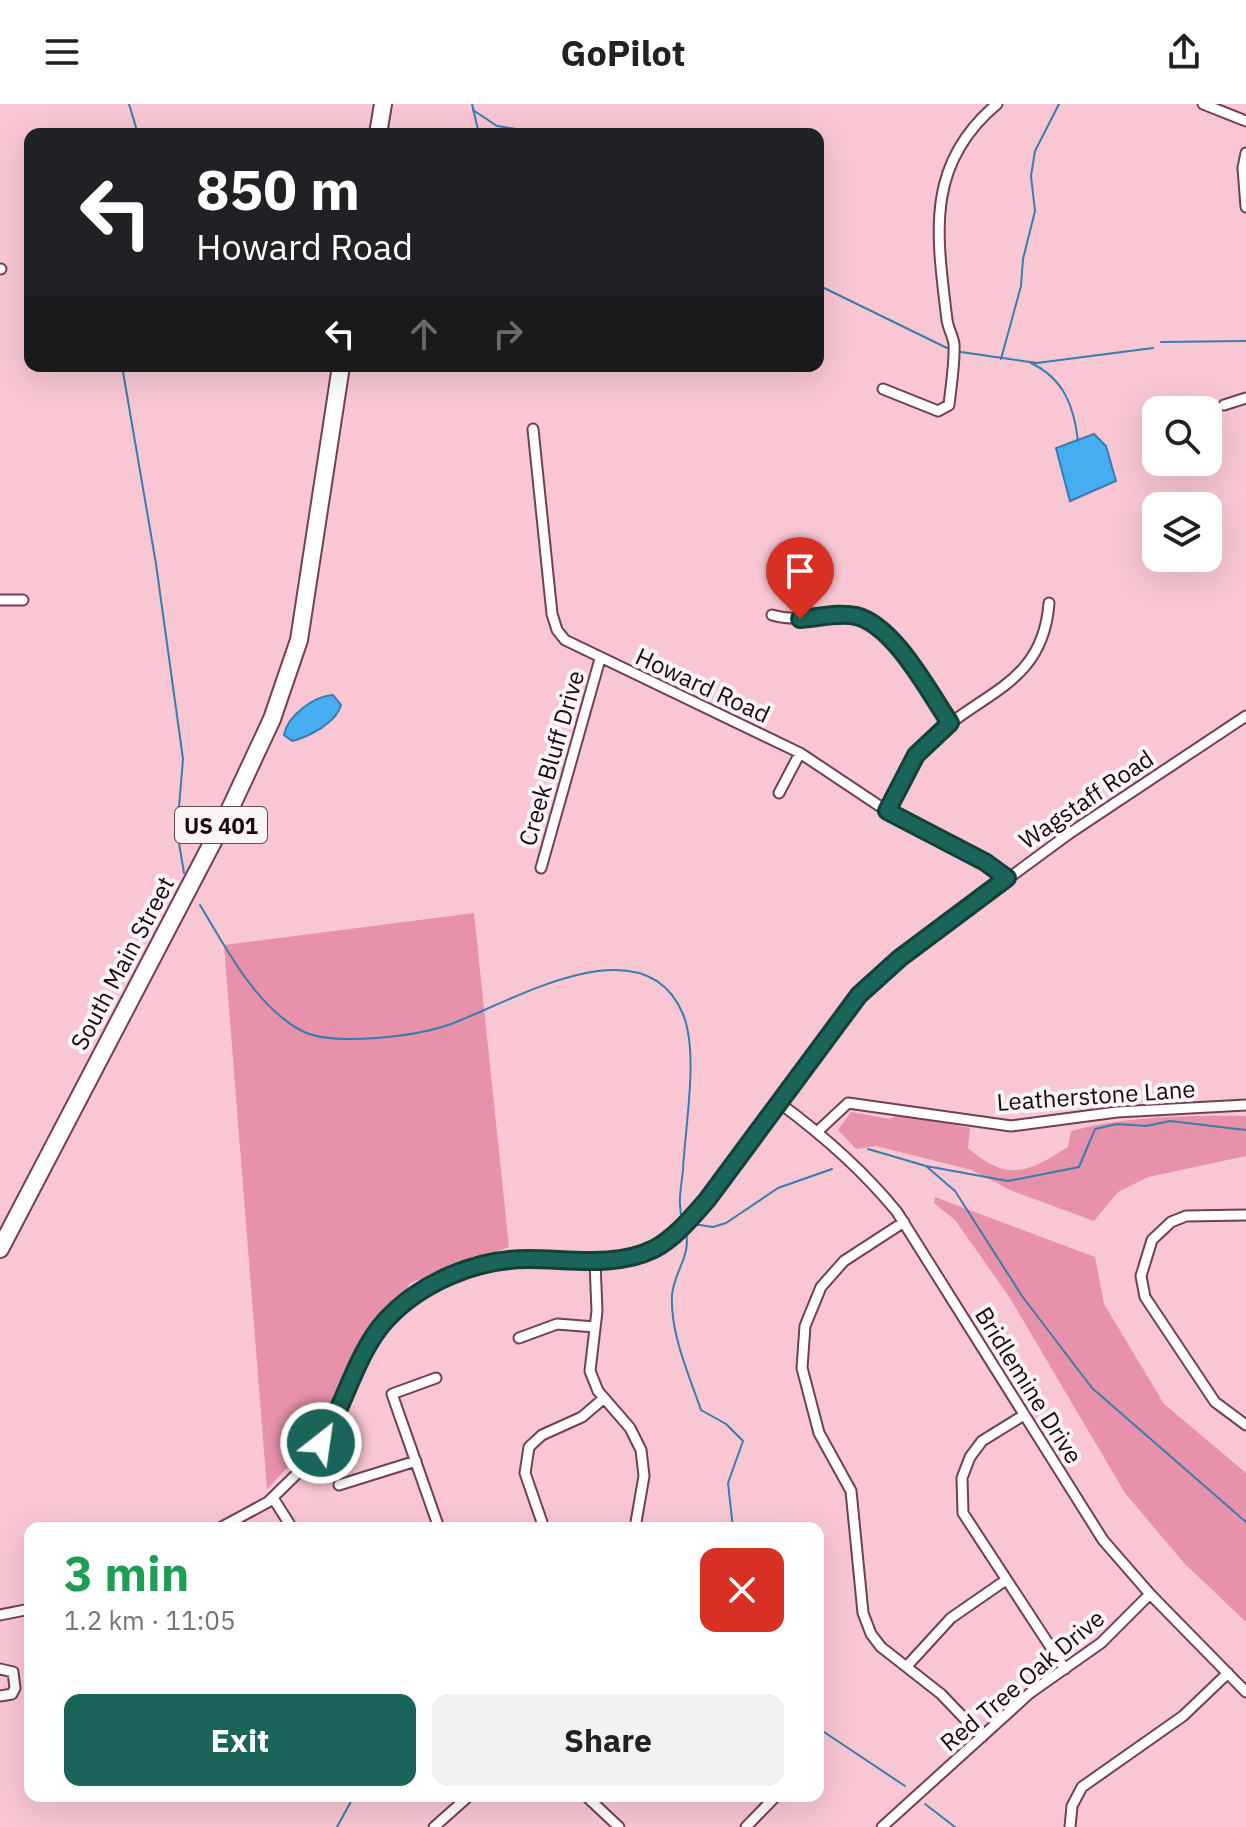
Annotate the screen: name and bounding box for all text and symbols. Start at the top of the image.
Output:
text: GoPilot [561,29,685,76]
icon: menu [40,30,84,74]
icon: share [1162,30,1206,74]
text: 850 m [196,153,360,225]
icon: left [64,160,168,264]
text: Howard Road [196,223,413,270]
icon: left [318,312,362,356]
icon: ahead [402,312,446,356]
icon: right [486,312,530,356]
map controls [1142,396,1222,572]
button: search [1142,396,1222,476]
button: layers [1142,492,1222,572]
pin [766,537,834,619]
icon: arrive [778,549,822,593]
street label: Howard Road [631,640,775,730]
street label: Creek Bluff Drive [511,667,591,849]
street label: Wagstaff Road [1012,742,1160,856]
road number: US 401 [175,807,267,843]
street label: South Main Street [63,871,181,1055]
street label: Leatherstone Lane [996,1072,1196,1118]
street label: Bridlemine Drive [968,1301,1090,1469]
position arrow [279,1401,363,1485]
text: 3 min [64,1542,189,1604]
button: close [700,1548,784,1632]
street label: Red Tree Oak Drive [933,1602,1111,1758]
text: 1.2 km · 11:05 [64,1603,236,1637]
button: Exit [64,1694,416,1786]
button: Share [432,1694,784,1786]

